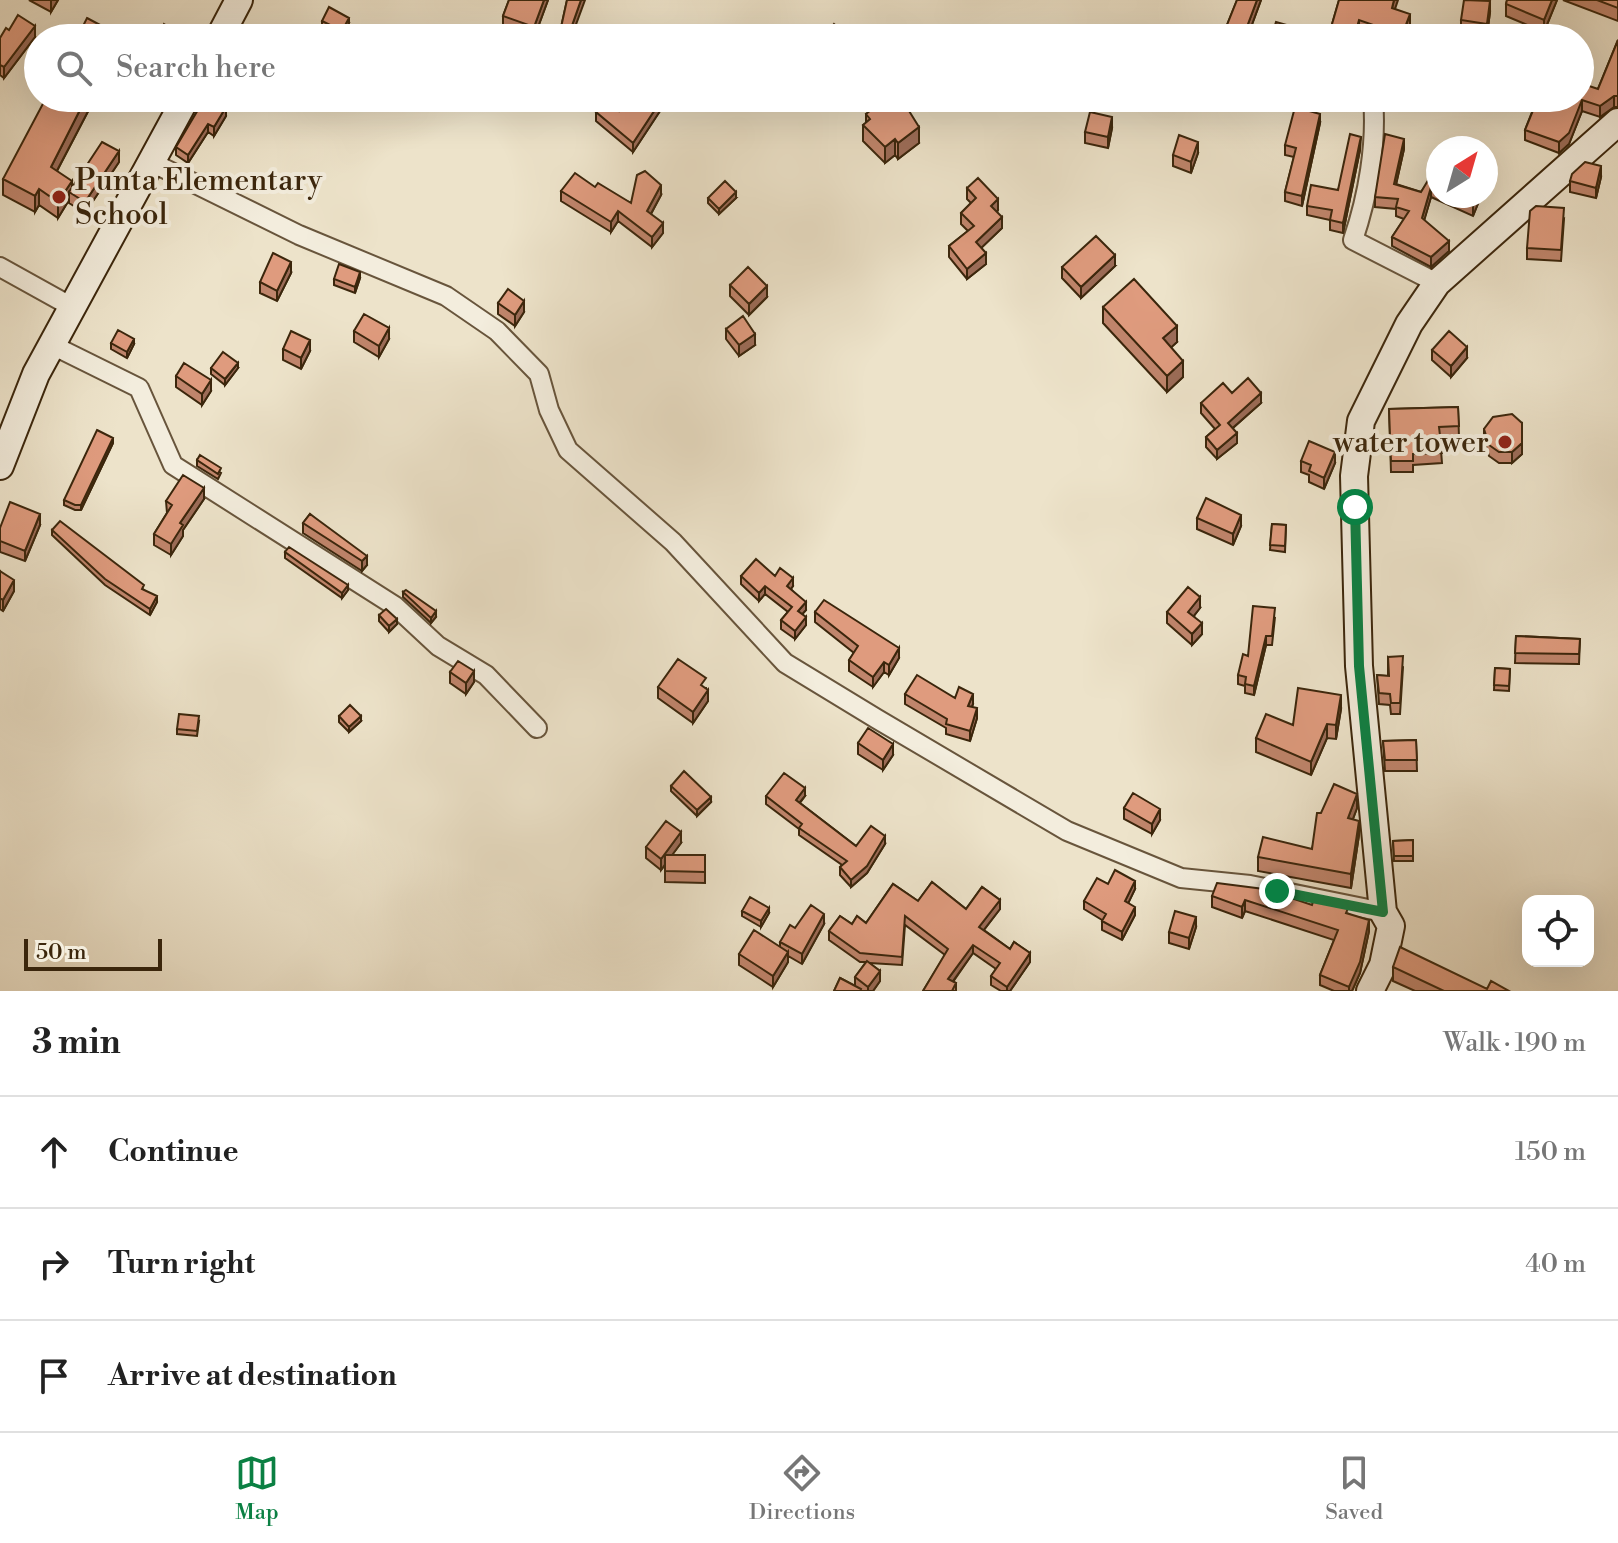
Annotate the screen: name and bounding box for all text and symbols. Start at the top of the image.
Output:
search box [24,24,1594,112]
icon: search [52,46,96,90]
text: Search here [116,49,276,87]
north arrow [1426,136,1498,208]
place label: Punta Elementary School [75,162,323,234]
marker: Punta Elementary School [50,188,68,206]
place label: water tower [1332,424,1489,462]
marker: water tower [1496,433,1514,451]
route start [1337,489,1373,525]
route end [1259,873,1295,909]
map controls [1522,895,1594,967]
button: locate [1522,895,1594,967]
scale bar [24,935,162,971]
text: 50 m [36,939,87,966]
text: 3 min [32,1022,121,1064]
text: Walk · 190 m [1443,1027,1586,1059]
icon: ahead [32,1130,76,1174]
text: Continue [108,1133,239,1171]
text: 150 m [1515,1136,1586,1168]
icon: right [32,1242,76,1286]
text: Turn right [108,1245,255,1283]
text: 40 m [1525,1248,1586,1280]
icon: arrive [32,1354,76,1398]
text: Arrive at destination [108,1357,397,1395]
tab: Map [235,1451,279,1526]
tab: Directions [749,1451,855,1526]
tab: Saved [1325,1451,1383,1526]

